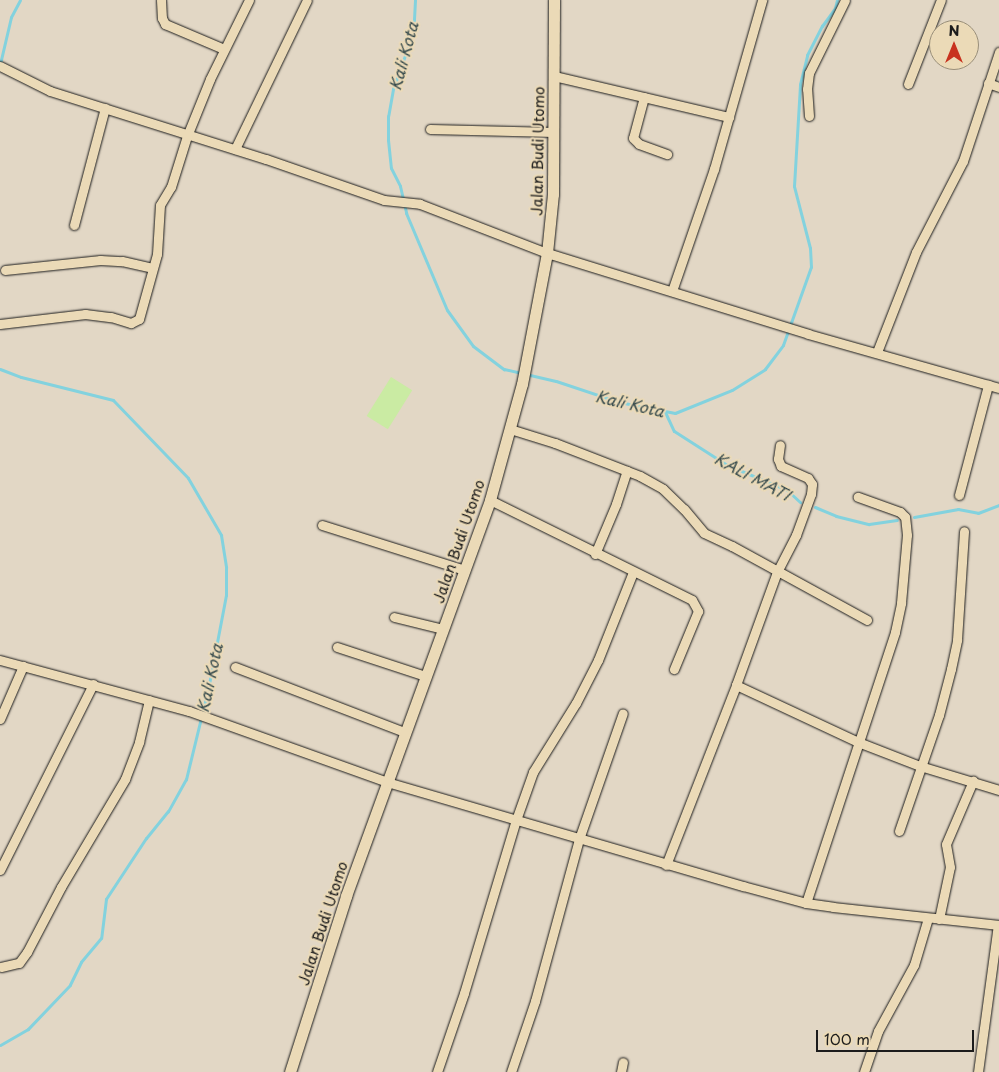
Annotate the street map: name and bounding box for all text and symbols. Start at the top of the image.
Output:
water label: Kali Kota [385,19,421,93]
north arrow [929,20,979,70]
text: N [948,20,960,41]
street label: Jalan Budi Utomo [527,86,547,216]
water label: Kali Kota [593,386,667,420]
water label: KALI MATI [711,448,795,504]
street label: Jalan Budi Utomo [428,477,488,605]
water label: Kali Kota [192,641,226,715]
street label: Jalan Budi Utomo [293,859,351,987]
scale bar [819,1020,976,1052]
text: 100 m [824,1027,870,1050]

